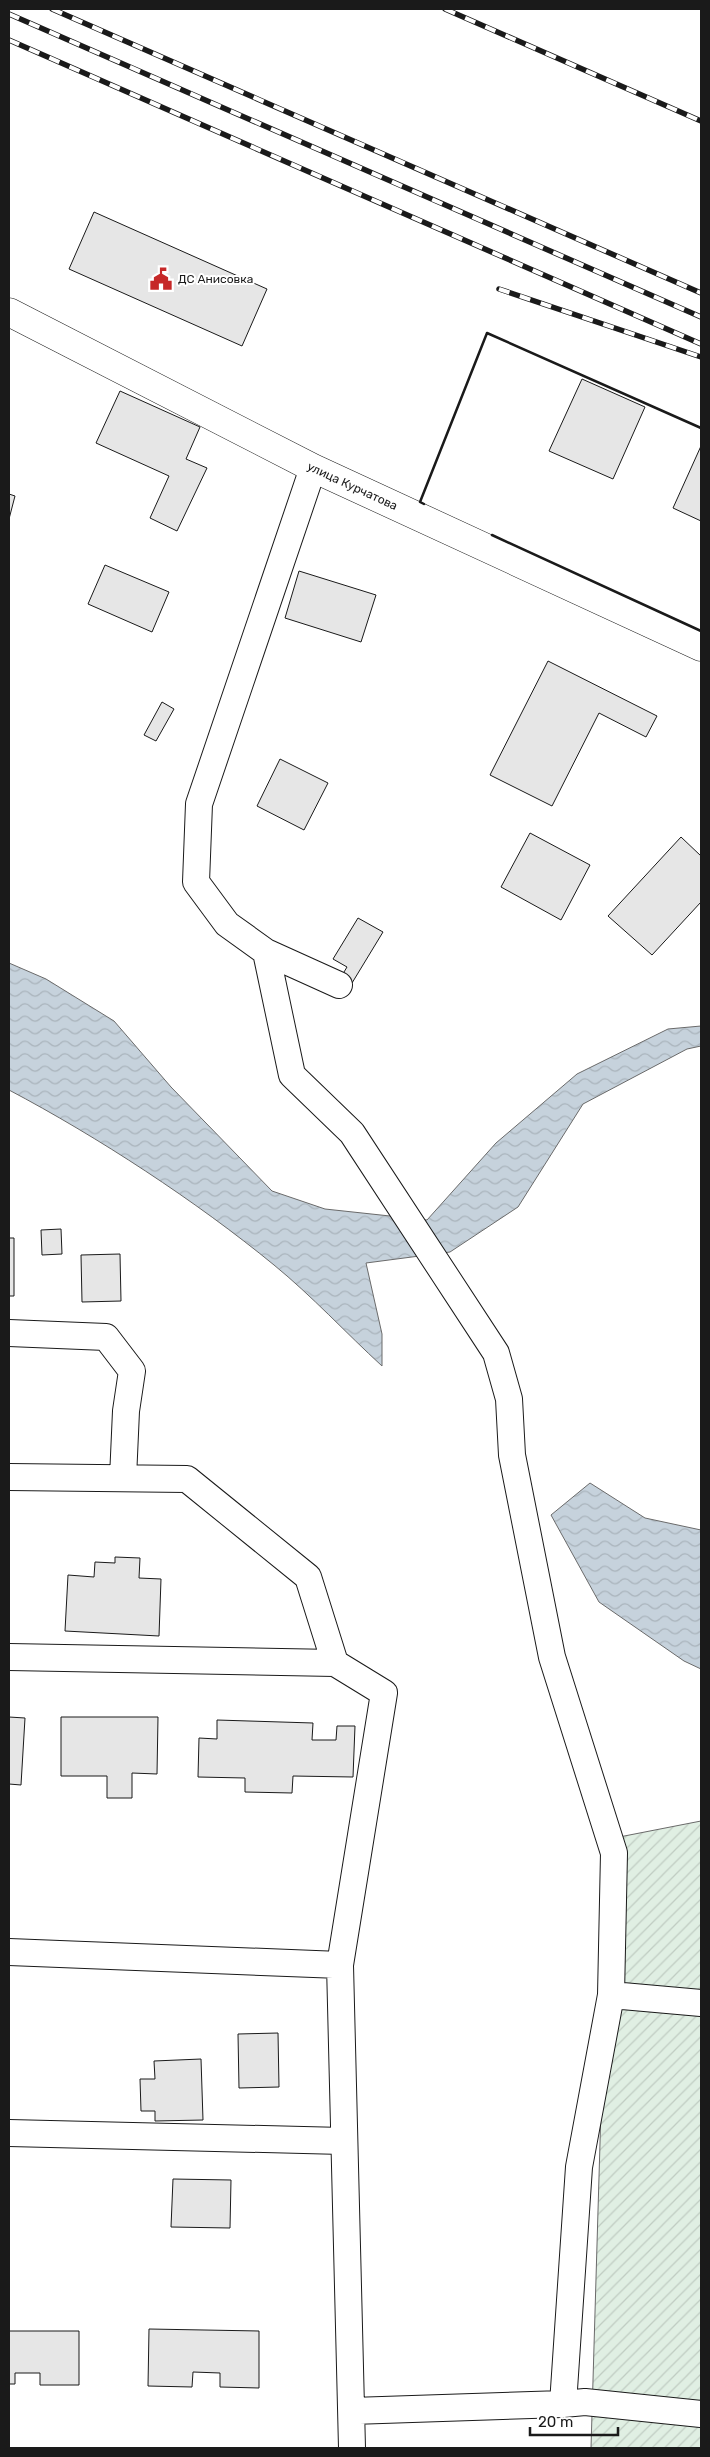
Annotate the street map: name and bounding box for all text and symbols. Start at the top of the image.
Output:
public building icon: ДС Анисовка [148,266,174,292]
place label: ДС Анисовка [178,272,253,286]
street label: улица Курчатова [305,459,400,513]
scale bar [530,2404,618,2436]
text: 20 m [538,2413,573,2431]

